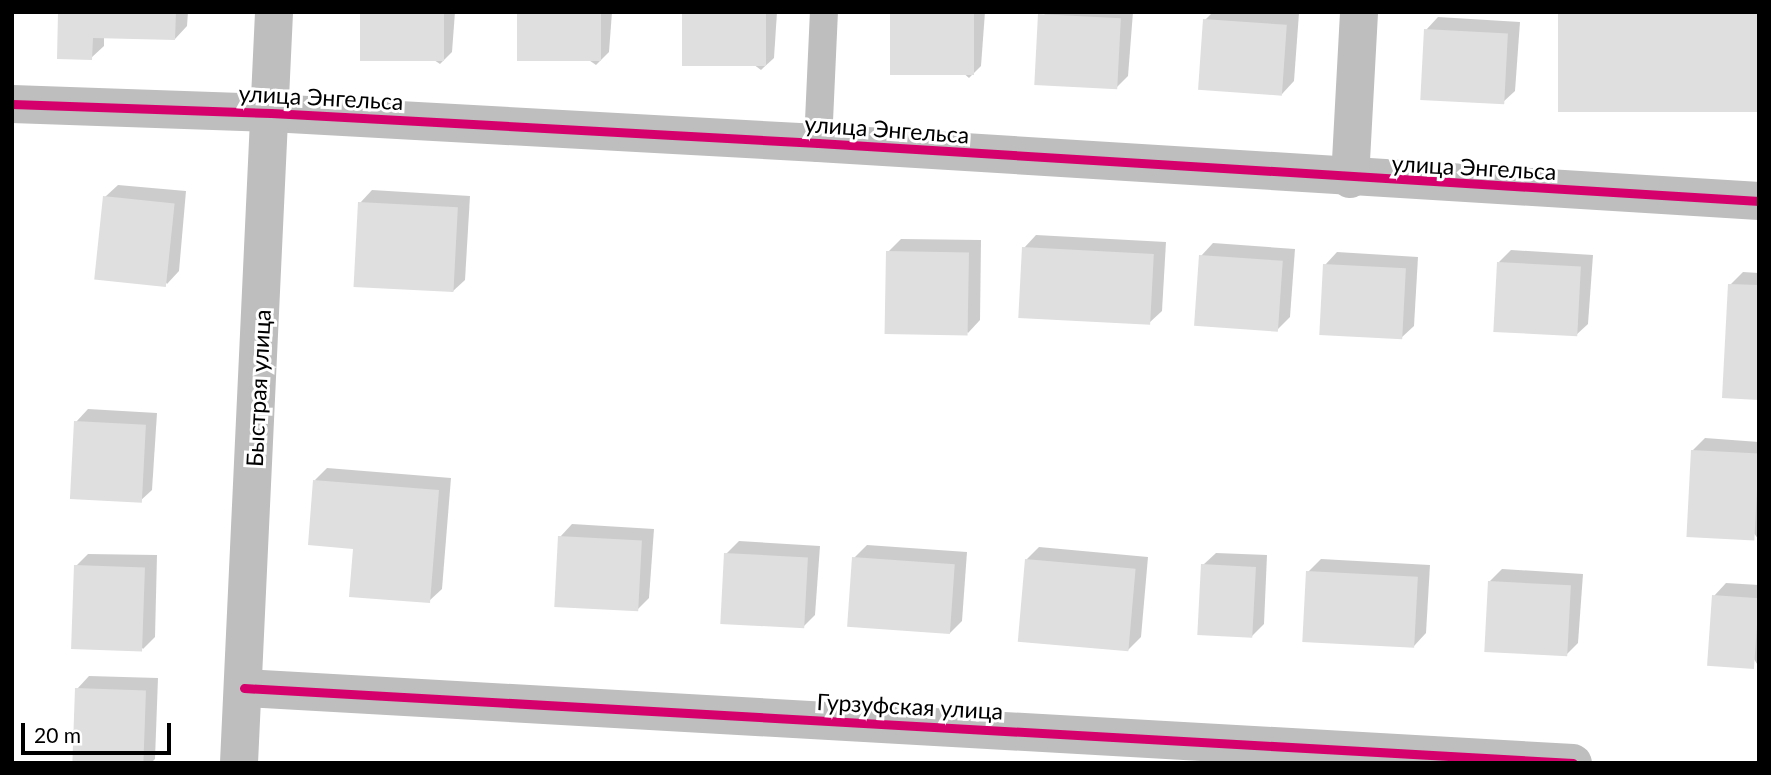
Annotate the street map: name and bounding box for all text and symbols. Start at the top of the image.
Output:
street label: улица Энгельса [238,79,404,115]
street label: улица Энгельса [804,109,970,149]
street label: улица Энгельса [1391,149,1557,185]
street label: Быстрая улица [240,309,276,467]
street label: Гурзуфская улица [816,687,1004,725]
scale bar [24,708,175,752]
text: 20 m [34,722,81,747]

